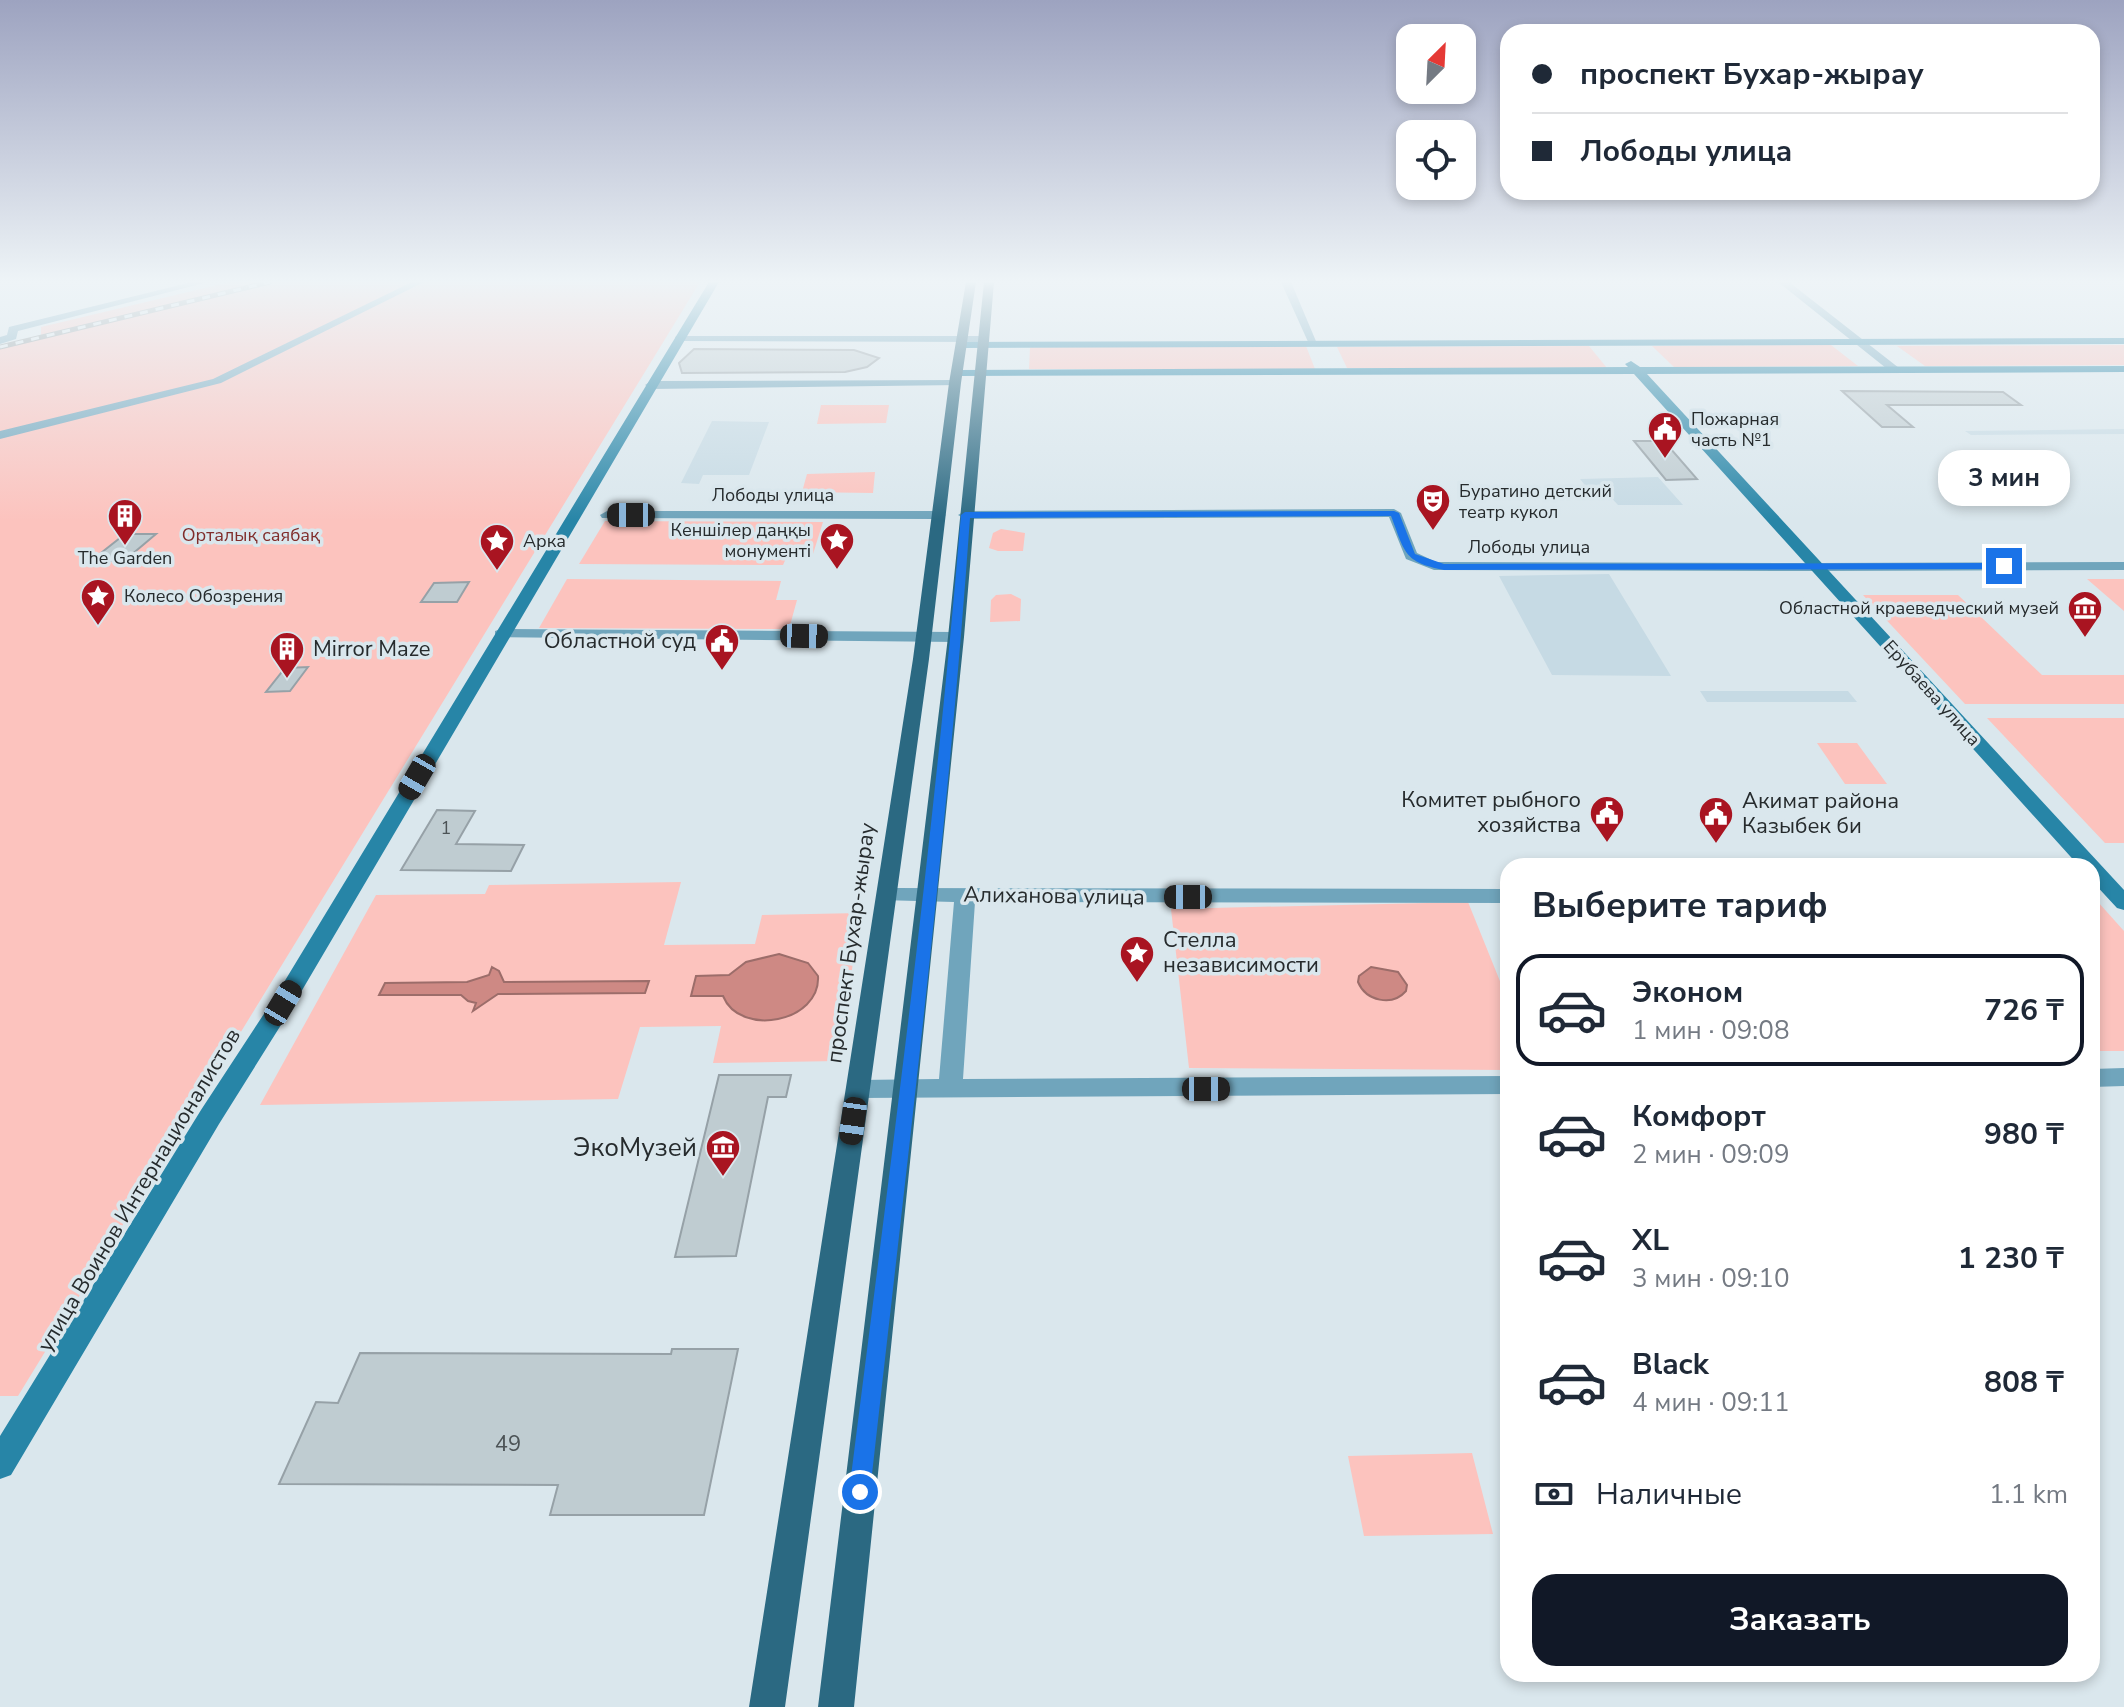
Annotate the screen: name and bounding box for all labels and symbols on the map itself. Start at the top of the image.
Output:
north arrow [1396,24,1476,104]
place label: Пожарная часть №1 [1691,407,1779,452]
public building icon: Пожарная часть №1 [1646,410,1684,460]
callout: 3 мин [1938,450,2070,506]
place label: Буратино детский театр кукол [1459,479,1612,524]
theatre icon: Буратино детский театр кукол [1414,482,1452,532]
street label: Лободы улица [712,483,834,507]
building icon: The Garden [106,497,144,547]
car [607,503,655,527]
place label: Кеншілер даңқы монументі [671,518,811,563]
place icon: Кеншілер даңқы монументі [818,521,856,571]
place icon: Арка [478,522,516,572]
park label: Орталық саябақ [182,523,320,547]
place label: Арка [523,529,566,553]
street label: Лободы улица [1468,535,1590,559]
place label: The Garden [78,546,172,570]
route end [1986,548,2022,584]
place icon: Колесо Обозрения [79,577,117,627]
place label: Колесо Обозрения [124,584,283,608]
museum icon: Областной краеведческий музей [2066,589,2104,639]
place label: Областной краеведческий музей [1779,596,2059,620]
public building icon: Областной суд [703,622,741,672]
car [780,624,828,648]
place label: Областной суд [544,626,696,656]
building icon: Mirror Maze [268,630,306,680]
place label: Mirror Maze [313,634,430,664]
street label: Ерубаева улица [1878,635,1986,751]
car [395,750,439,804]
place label: Комитет рыбного хозяйства [1401,785,1581,840]
place label: Акимат района Казыбек би [1742,786,1899,841]
public building icon: Комитет рыбного хозяйства [1588,794,1626,844]
public building icon: Акимат района Казыбек би [1697,795,1735,845]
house number: 1 [441,816,451,840]
street label: проспект Бухар-жырау [819,820,883,1065]
street label: Алиханова улица [963,879,1145,913]
car [1164,885,1212,909]
place label: Стелла независимости [1163,925,1319,980]
place icon: Стелла независимости [1118,934,1156,984]
car [260,976,306,1030]
street label: улица Воинов Интернационалистов [30,1023,248,1357]
car [1182,1077,1230,1101]
car [838,1096,868,1146]
museum icon: ЭкоМузей [704,1128,742,1178]
place label: ЭкоМузей [573,1130,697,1165]
house number: 49 [495,1429,521,1459]
route start [842,1474,878,1510]

